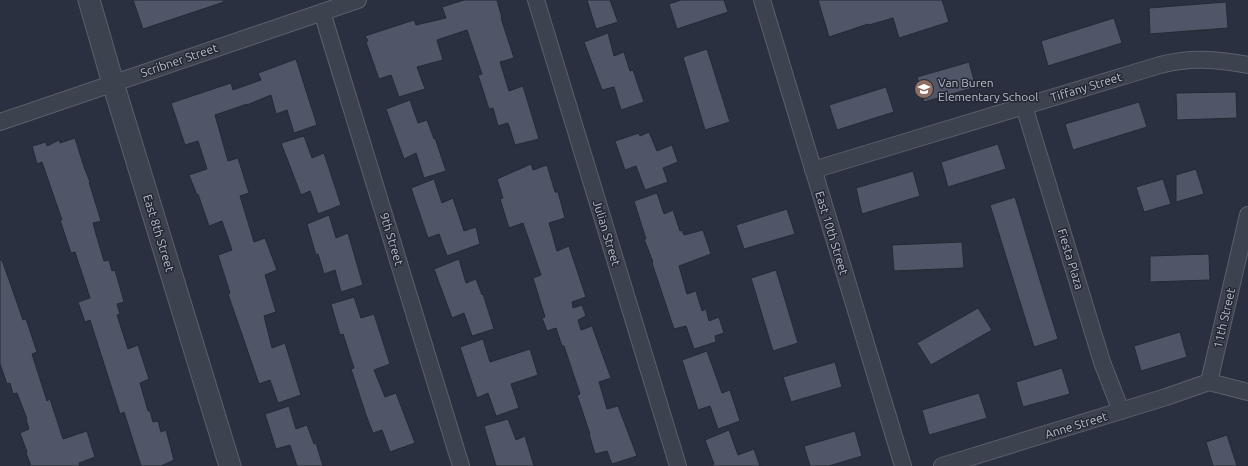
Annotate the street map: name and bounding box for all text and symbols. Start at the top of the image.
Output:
street label: Scribner Street [139,41,219,79]
street label: Tiffany Street [1049,70,1124,104]
place label: Van Buren Elementary School [938,76,1038,103]
school or university icon: Van Buren Elementary School [913,78,935,100]
street label: East 10th Street [813,190,851,277]
street label: East 8th Street [141,193,177,273]
street label: Julian Street [591,199,623,268]
street label: 9th Street [378,211,406,267]
street label: Fiesta Plaza [1056,227,1086,291]
street label: 11th Street [1211,286,1237,349]
street label: Anne Street [1043,409,1109,441]

